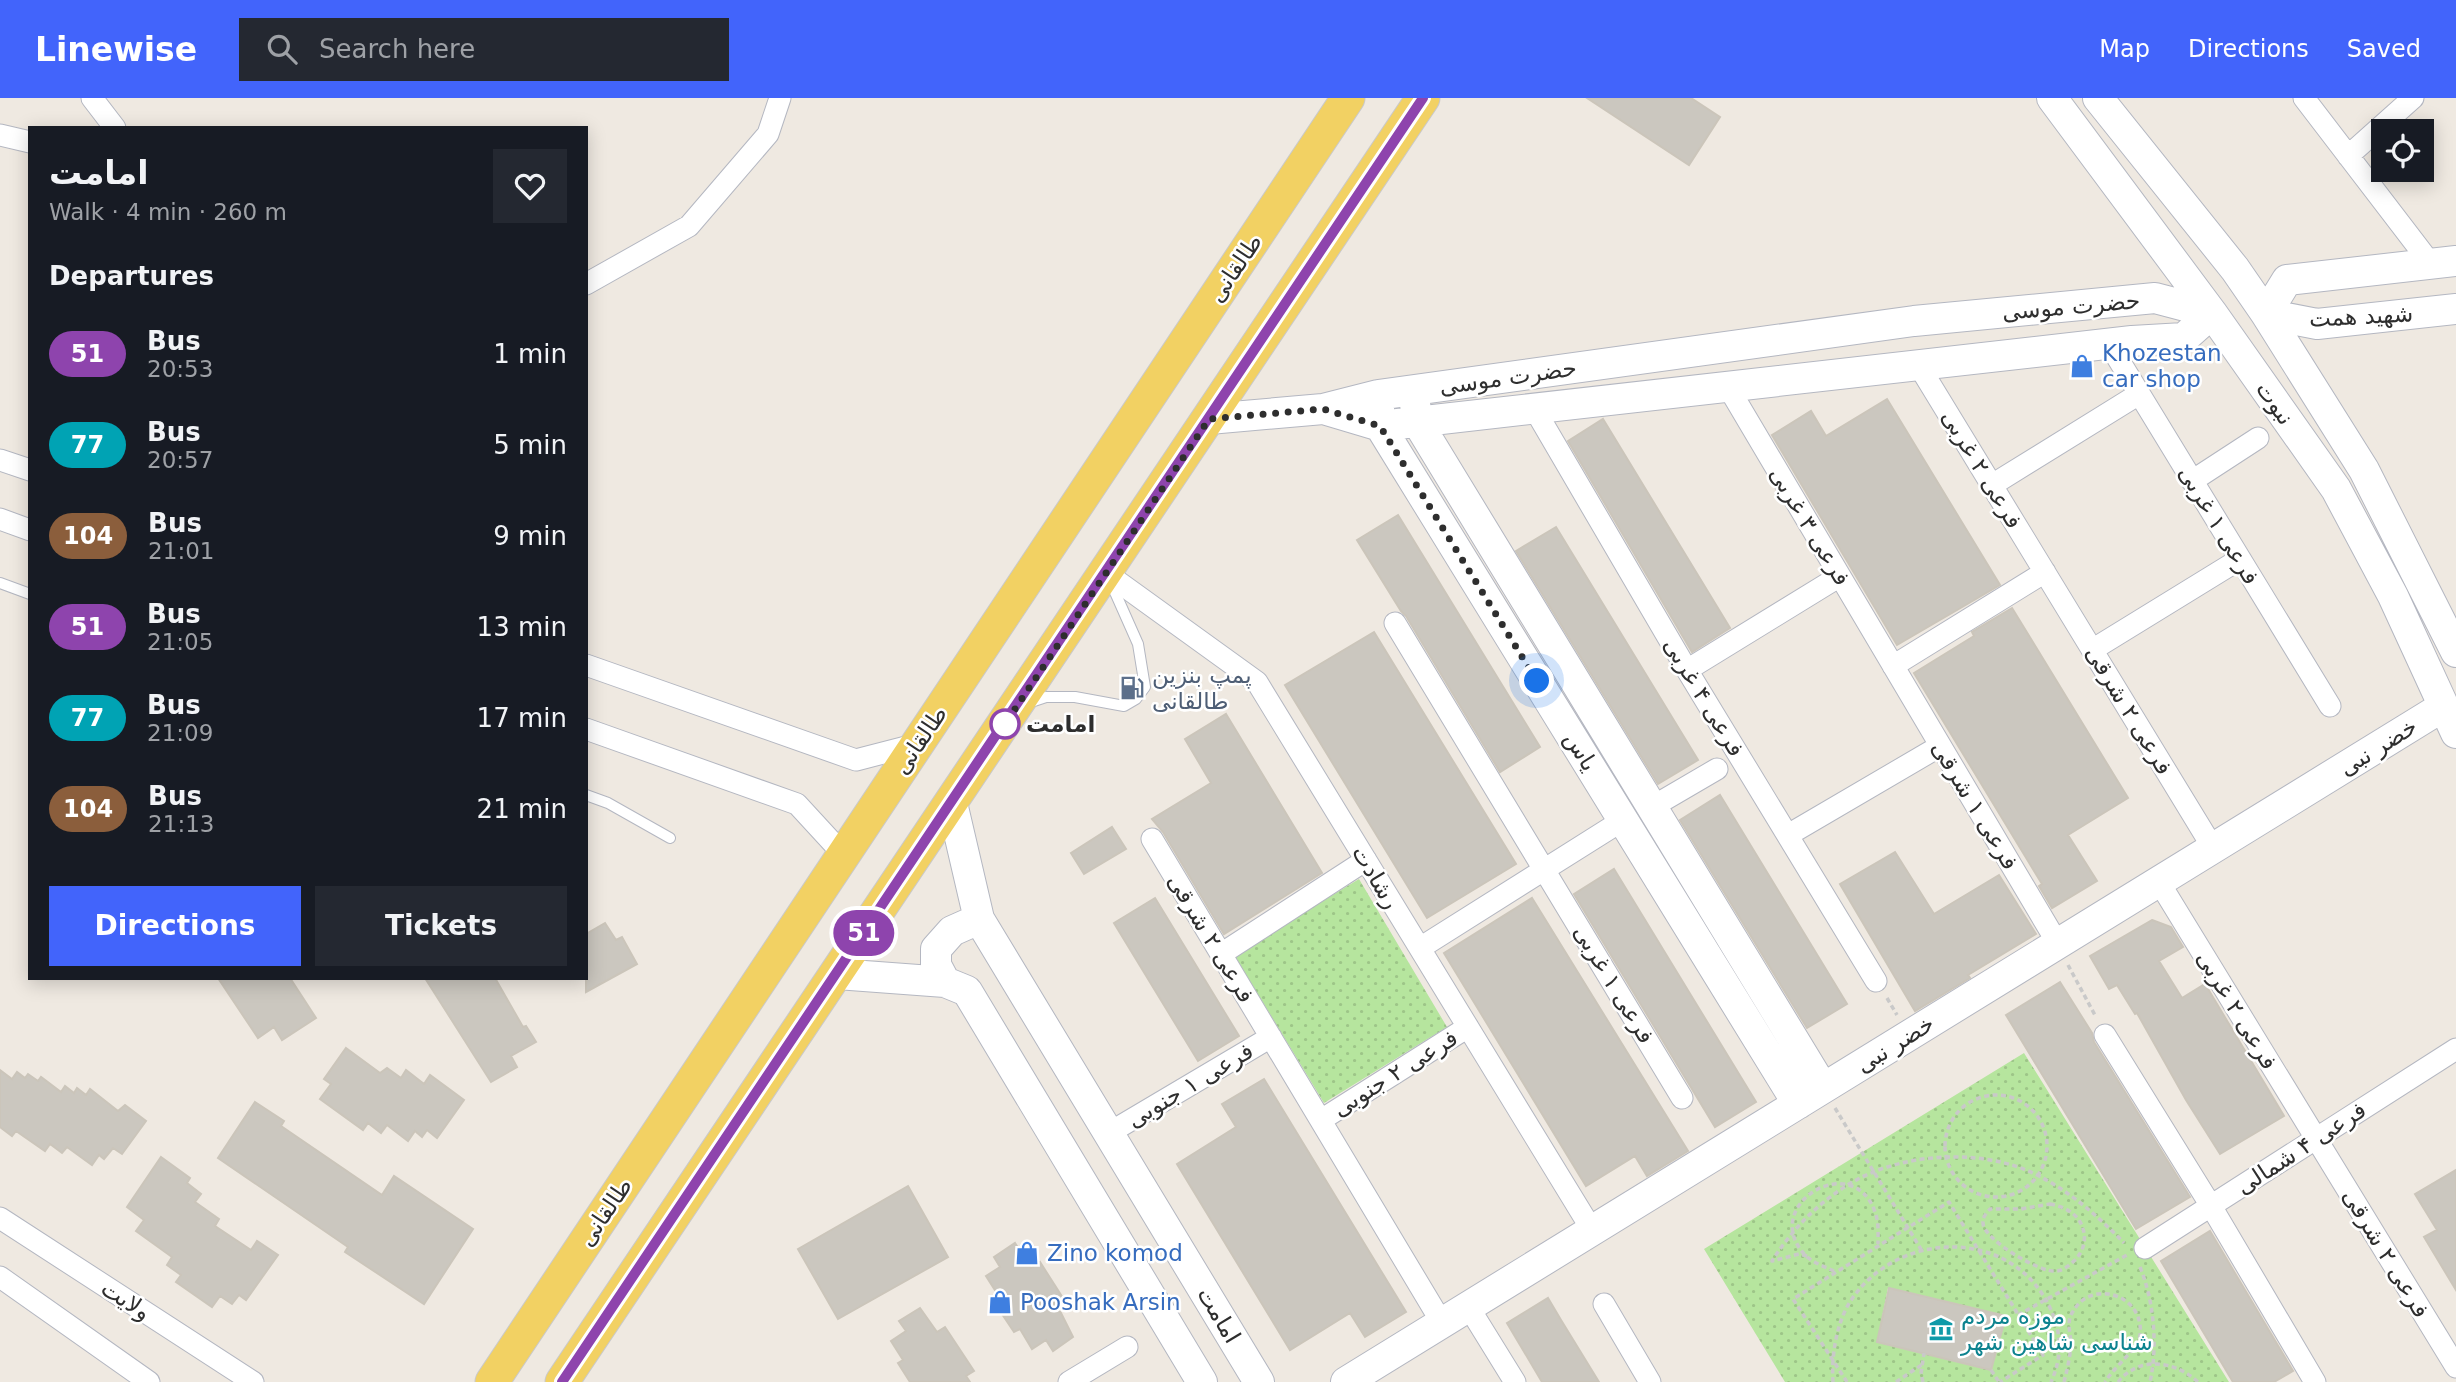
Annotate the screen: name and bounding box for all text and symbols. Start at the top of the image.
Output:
search box [239,18,729,81]
text: Linewise [35,30,197,69]
icon: search [263,30,301,68]
text: Search here [319,34,475,64]
text: Map [2099,35,2150,63]
text: Directions [2188,35,2309,63]
text: Saved [2347,35,2421,63]
map controls [2371,119,2434,182]
button: locate [2371,119,2434,182]
button: heart [493,149,567,223]
text: امامت [49,153,149,192]
text: Walk · 4 min · 260 m [49,199,287,225]
street label: طالقانی [1203,229,1267,307]
text: Departures [49,261,214,291]
street label: حضرت موسی [2001,287,2141,326]
street label: شهید همت [2308,300,2414,333]
text: Bus [147,326,201,356]
text: 1 min [493,339,567,369]
text: 51 [71,340,104,368]
place label: Khozestan car shop [2102,340,2222,392]
shop icon: Khozestan car shop [2068,352,2096,380]
street label: حضرت موسی [1438,354,1579,400]
text: 20:53 [147,356,213,382]
street label: نبوت [2250,376,2299,430]
street label: فرعی ۲ غربی [1936,405,2028,534]
text: Bus [147,417,201,447]
text: 5 min [493,430,567,460]
text: 77 [71,431,104,459]
text: 20:57 [147,447,213,473]
street label: فرعی ۱ غربی [2173,461,2265,590]
street label: فرعی ۳ غربی [1764,462,1856,591]
text: Bus [148,508,202,538]
text: 9 min [493,521,567,551]
text: 104 [63,522,113,550]
text: 21:01 [148,538,214,564]
text: Bus [147,599,201,629]
text: 13 min [477,612,567,642]
text: 51 [71,613,104,641]
text: 21:05 [147,629,213,655]
street label: فرعی ۴ غربی [1658,633,1750,762]
street label: فرعی ۲ شرقی [2079,641,2178,780]
place label: پمپ بنزین طالقانی [1152,662,1252,714]
your location [1519,663,1554,698]
fuel station icon: پمپ بنزین طالقانی [1118,674,1146,702]
text: Bus [147,690,201,720]
street label: طالقانی [888,701,952,779]
text: 17 min [477,703,567,733]
text: 77 [71,704,104,732]
marker: امامت [990,709,1020,739]
place label: امامت [1026,711,1095,737]
street label: خضر نبی [2334,713,2422,782]
text: 21:09 [147,720,213,746]
street label: یاس [1558,727,1603,776]
street label: فرعی ۱ شرقی [1925,736,2024,875]
text: Bus [148,781,202,811]
text: 21 min [477,794,567,824]
text: 104 [63,795,113,823]
text: 21:13 [148,811,214,837]
street label: رشادت [1346,841,1405,914]
street label: فرعی ۲ شرقی [1161,869,1260,1008]
button: Directions [49,886,301,966]
button: Tickets [315,886,567,966]
line badge: 51 [832,910,896,956]
text: 51 [847,919,881,947]
street label: فرعی ۱ غربی [1568,920,1660,1049]
street label: فرعی ۲ غربی [2191,946,2283,1075]
street label: خضر نبی [1851,1010,1939,1079]
street label: فرعی ۲ جنوبی [1328,1024,1463,1123]
street label: فرعی ۱ جنوبی [1122,1037,1258,1134]
street label: فرعی ۴ شمالی [2231,1096,2371,1200]
street label: طالقانی [573,1173,637,1251]
street label: فرعی ۲ شرقی [2336,1184,2435,1323]
shop icon: Zino komod [1013,1239,1041,1267]
place label: Zino komod [1047,1240,1183,1266]
street label: ولایت [96,1275,155,1326]
street label: امامت [1192,1282,1246,1348]
shop icon: Pooshak Arsin [986,1288,1014,1316]
place label: Pooshak Arsin [1020,1289,1181,1315]
place label: موزه مردم شناسی شاهین شهر [1960,1303,2153,1356]
museum icon: موزه مردم شناسی شاهین شهر [1927,1315,1955,1343]

